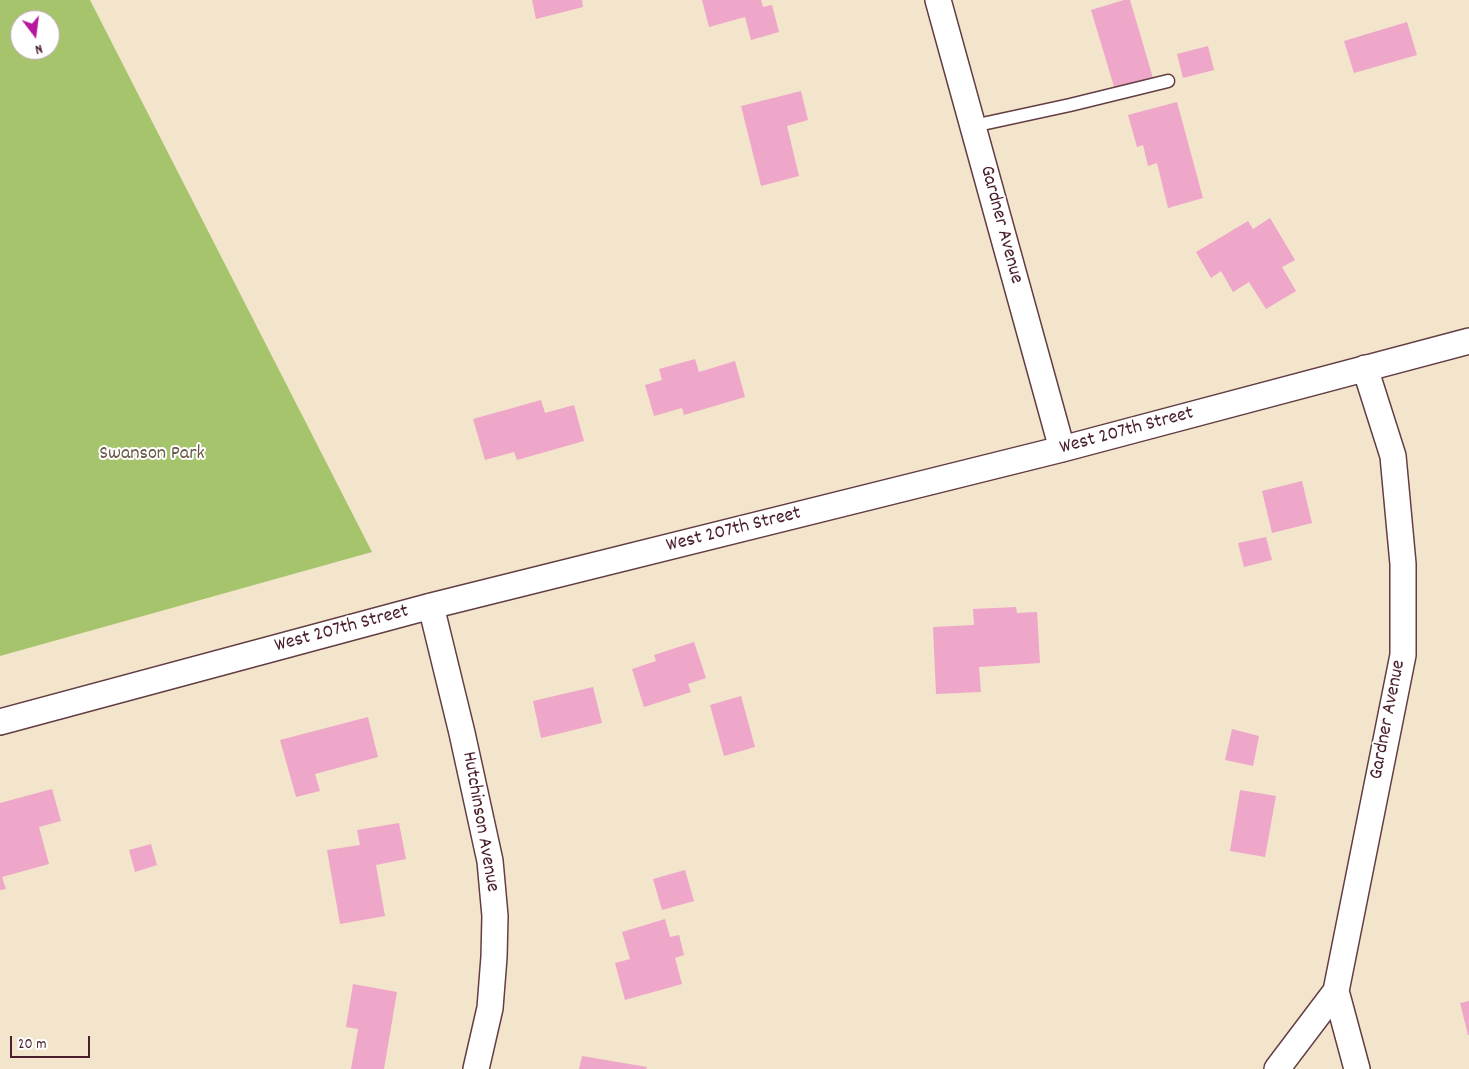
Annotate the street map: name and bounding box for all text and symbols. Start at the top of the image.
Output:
north arrow [10,10,60,60]
text: N [33,38,45,59]
street label: Gardner Avenue [973,163,1027,287]
street label: West 207th Street [1057,403,1197,461]
park label: Swanson Park [99,443,205,467]
street label: West 207th Street [664,503,804,559]
street label: West 207th Street [272,601,412,659]
street label: Gardner Avenue [1366,658,1412,782]
street label: Hutchinson Avenue [455,750,503,894]
scale bar [12,1026,92,1058]
text: 20 m [18,1034,46,1056]

